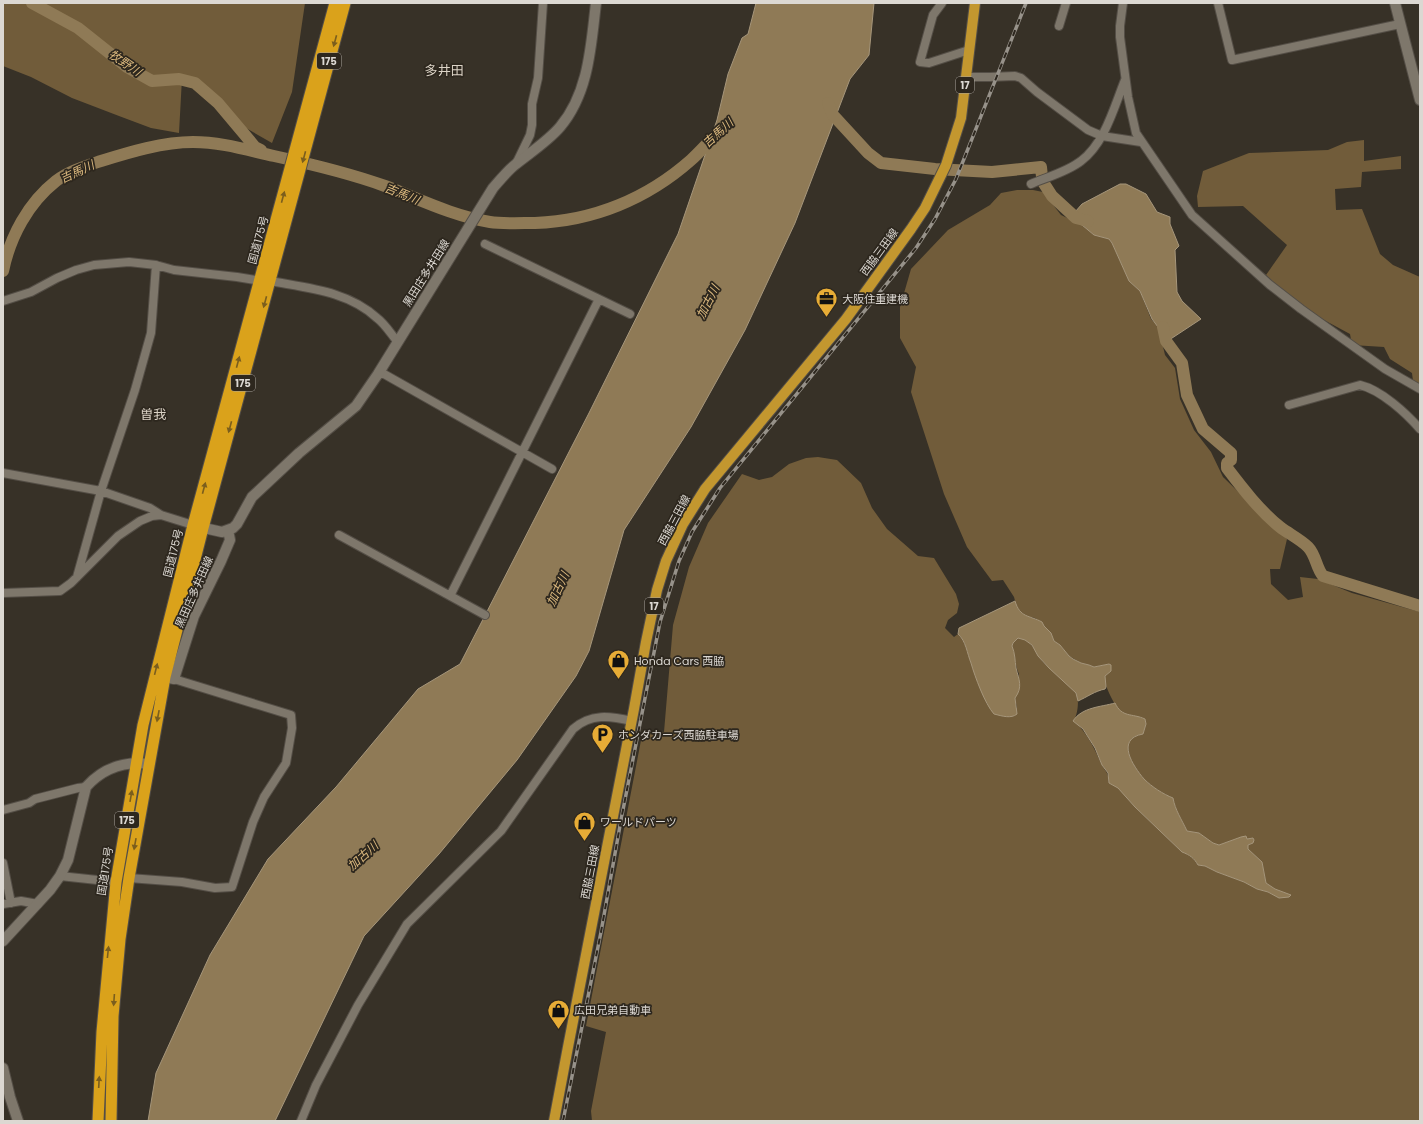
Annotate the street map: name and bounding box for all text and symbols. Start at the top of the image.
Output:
one-way arrow [332,35,338,47]
water label: 牧野川 [106,45,147,81]
road number: 175 [317,53,341,69]
district label: 多井田 [424,61,464,80]
road number: 17 [956,77,974,93]
water label: 吉馬川 [699,113,738,151]
one-way arrow [300,150,306,163]
water label: 吉馬川 [57,155,99,187]
water label: 吉馬川 [382,179,424,209]
one-way arrow [280,191,286,203]
street label: 国道175号 [244,214,272,266]
street label: 西脇三田線 [856,225,902,279]
street label: 黒田庄多井田線 [399,236,453,310]
water label: 加古川 [692,280,724,322]
office icon: 大阪住重建機 [814,286,840,319]
place label: 大阪住重建機 [842,291,908,307]
one-way arrow [262,296,268,308]
one-way arrow [235,356,241,368]
road number: 175 [231,375,255,391]
district label: 曽我 [140,405,166,424]
one-way arrow [227,421,233,434]
one-way arrow [201,481,207,493]
street label: 西脇三田線 [654,492,694,548]
street label: 国道175号 [159,527,187,579]
street label: 黒田庄多井田線 [171,554,217,630]
water label: 加古川 [542,567,574,609]
road number: 17 [645,598,663,614]
shop icon: Honda Cars 西脇 [605,648,631,681]
place label: Honda Cars 西脇 [634,653,724,669]
one-way arrow [154,662,160,675]
one-way arrow [154,709,160,722]
parking icon: ホンダカーズ西脇駐車場 [589,722,615,755]
place label: ホンダカーズ西脇駐車場 [618,727,738,743]
one-way arrow [128,790,134,802]
shop icon: ワールドパーツ [571,809,597,842]
road number: 175 [115,812,139,828]
place label: ワールドパーツ [600,814,677,830]
water label: 加古川 [344,836,383,874]
one-way arrow [132,838,138,850]
street label: 西脇三田線 [577,843,603,901]
street label: 国道175号 [93,845,117,897]
one-way arrow [105,946,112,958]
one-way arrow [110,994,117,1006]
shop icon: 広田兄弟自動車 [545,997,571,1030]
place label: 広田兄弟自動車 [574,1002,651,1018]
one-way arrow [96,1076,103,1088]

